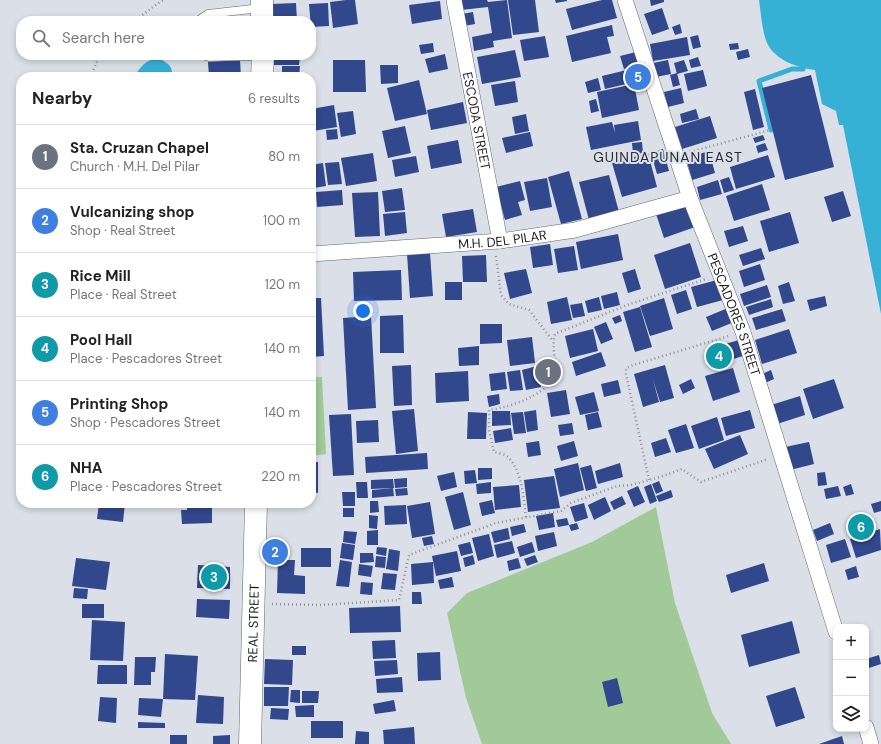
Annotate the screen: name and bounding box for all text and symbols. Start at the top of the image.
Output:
search box [16,16,316,60]
icon: search [30,27,52,49]
text: Search here [62,28,145,48]
pin: 5 [625,62,651,92]
street label: ESCODA STREET [459,71,495,171]
text: Nearby [32,87,92,109]
text: 6 results [248,90,300,107]
text: Sta. Cruzan Chapel [70,138,209,158]
text: 1 [43,148,47,165]
text: 80 m [268,148,300,165]
district label: GUINDAPUNAN EAST [593,148,743,166]
text: Church · M.H. Del Pilar [70,158,200,175]
text: Vulcanizing shop [70,202,194,222]
text: 2 [41,212,49,229]
text: 100 m [263,212,300,229]
text: Shop · Real Street [70,222,175,239]
street label: M.H. DEL PILAR [458,226,548,252]
street label: PESCADORES STREET [704,250,765,378]
text: Rice Mill [70,266,131,286]
text: 3 [41,276,49,293]
text: 120 m [265,276,300,293]
text: Place · Real Street [70,286,177,303]
your location [353,301,373,321]
text: Pool Hall [70,330,132,350]
text: 4 [41,340,49,357]
text: 140 m [264,340,300,357]
pin: 4 [706,341,732,371]
text: Place · Pescadores Street [70,350,222,367]
pin: 1 [535,357,561,387]
text: Printing Shop [70,394,168,414]
text: 5 [41,404,49,421]
text: 140 m [264,404,300,421]
text: Shop · Pescadores Street [70,414,221,431]
text: NHA [70,458,102,478]
text: 6 [41,468,49,485]
text: 220 m [261,468,300,485]
text: Place · Pescadores Street [70,478,222,495]
pin: 6 [848,512,874,542]
pin: 2 [262,537,288,567]
pin: 3 [201,562,227,592]
street label: REAL STREET [244,584,262,662]
map controls [833,624,869,732]
button: + [833,624,869,660]
button: − [833,660,869,696]
button: layers [833,696,869,732]

